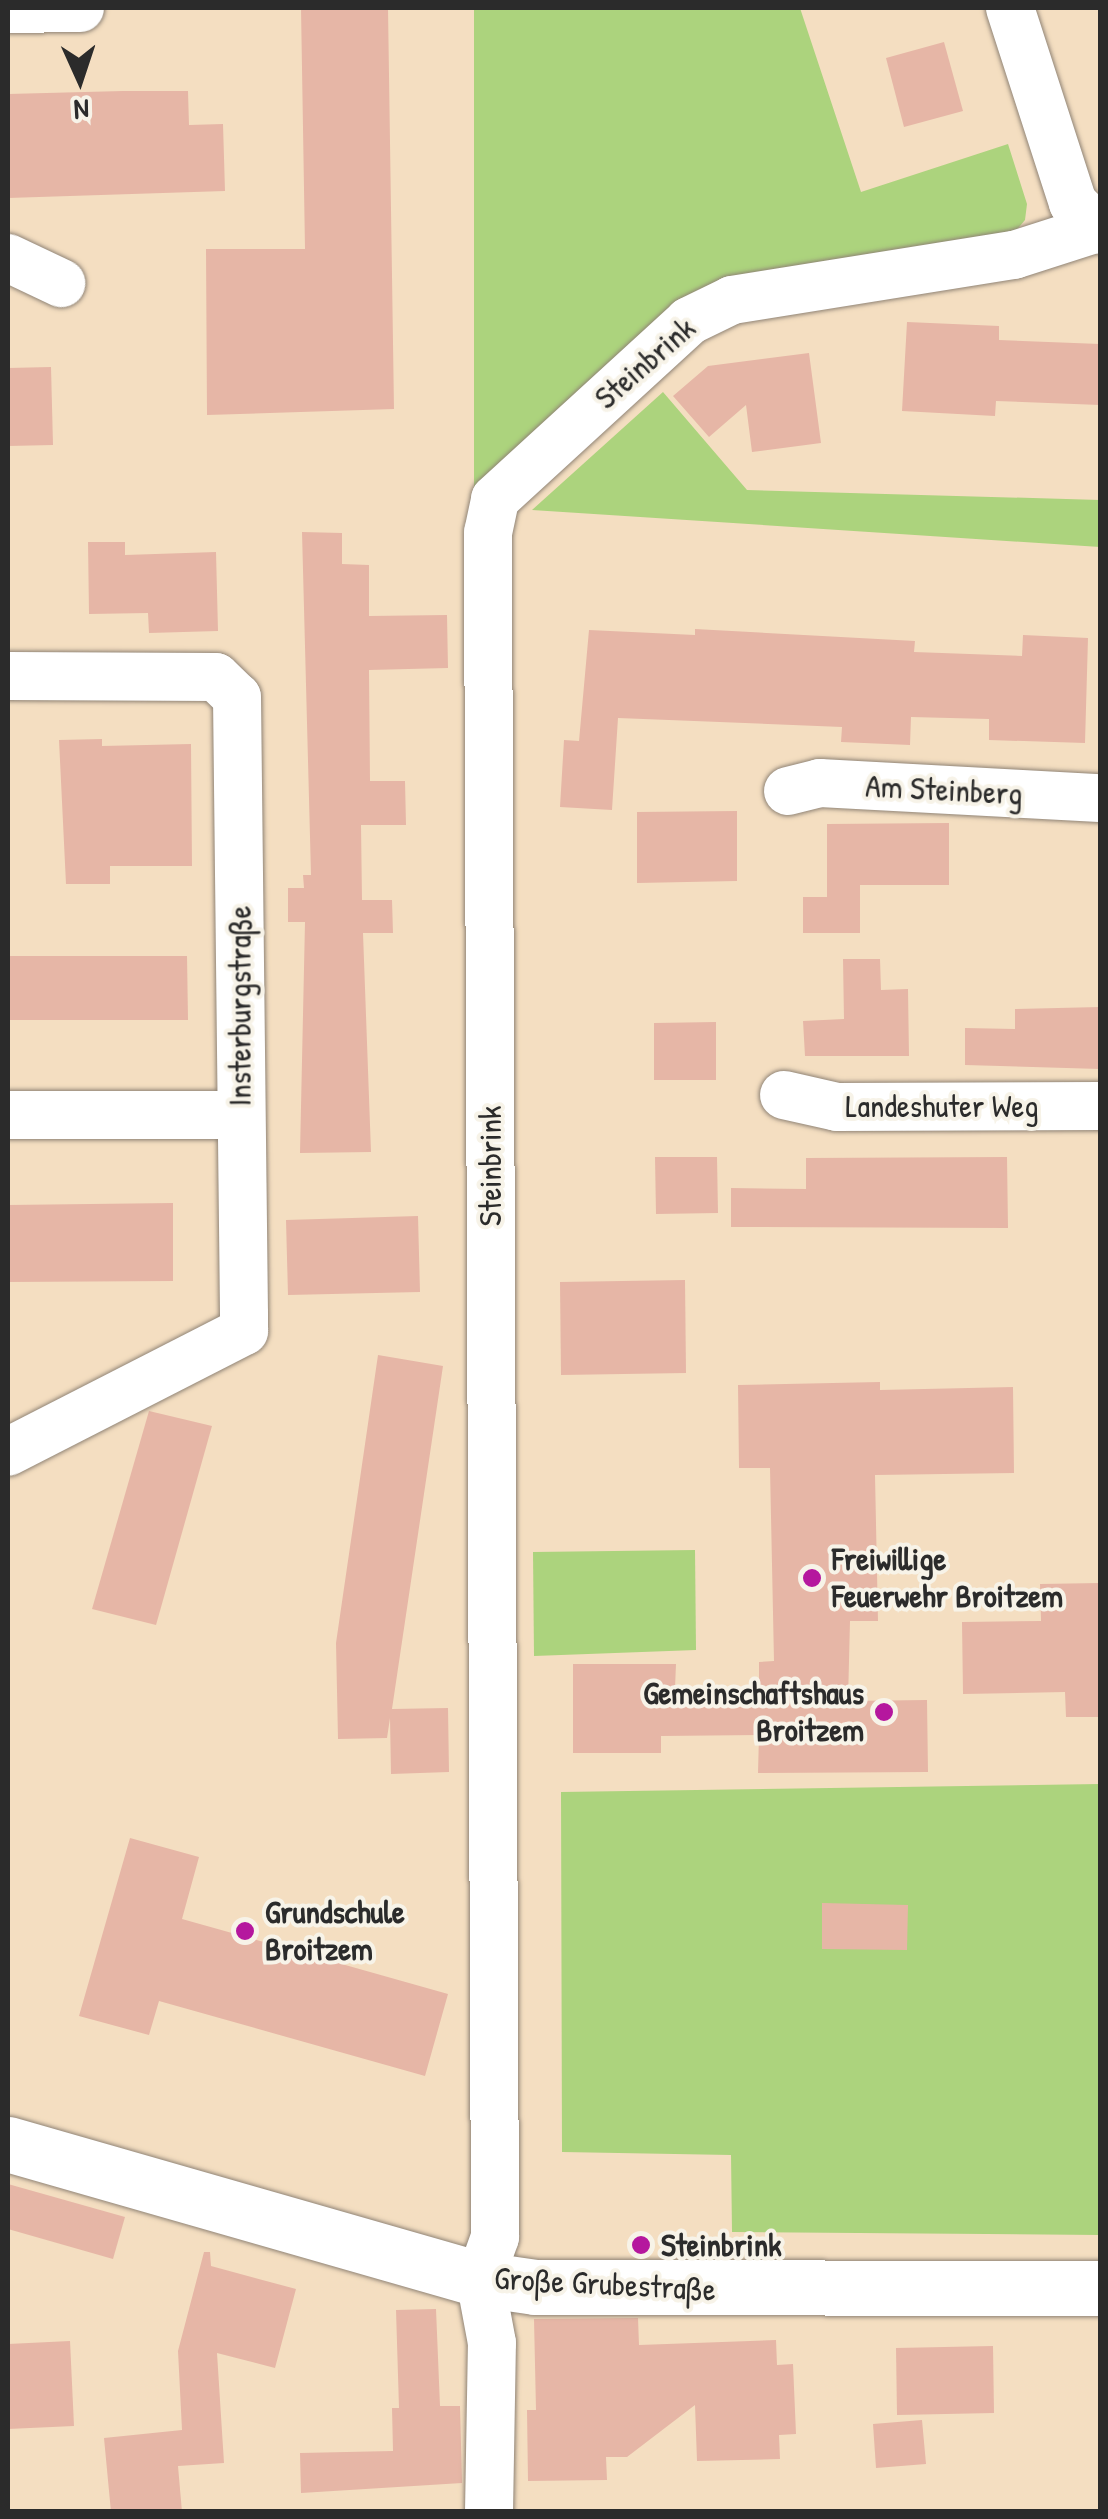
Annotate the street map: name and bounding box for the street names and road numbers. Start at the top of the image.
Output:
street label: Steinbrink [587,309,703,417]
street label: Am Steinberg [864,767,1024,813]
street label: Insterburgstraße [221,906,259,1106]
street label: Landeshuter Weg [846,1087,1038,1125]
street label: Steinbrink [471,1106,509,1226]
street label: Große Grubestraße [493,2259,717,2309]

